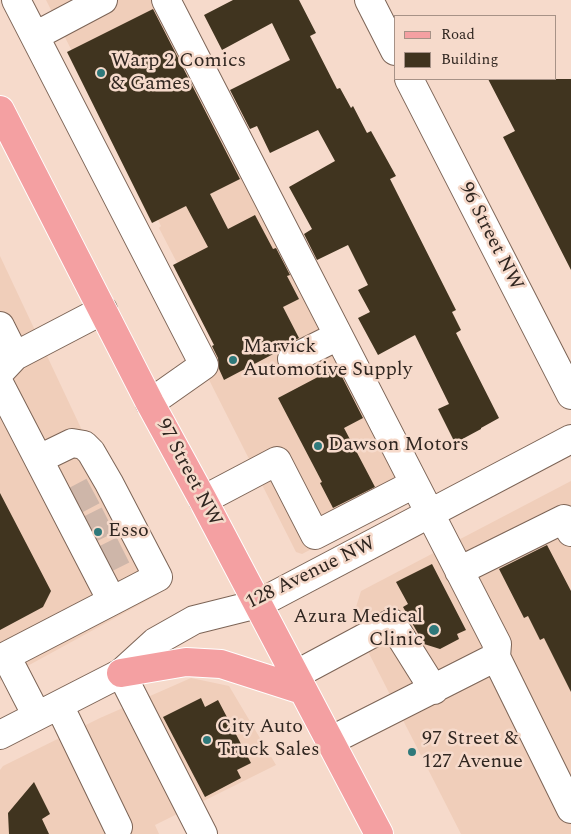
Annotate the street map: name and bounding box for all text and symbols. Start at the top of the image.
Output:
legend [394,15,556,80]
text: Road [441,23,475,46]
text: Building [441,48,498,71]
place label: Warp 2 Comics & Games [111,50,246,97]
marker: Warp 2 Comics & Games [95,67,107,79]
street label: 96 Street NW [453,179,527,295]
place label: Marvick Automotive Supply [243,336,412,383]
marker: Marvick Automotive Supply [227,354,239,366]
street label: 97 Street NW [150,415,226,531]
place label: Dawson Motors [328,434,469,458]
marker: Dawson Motors [312,440,324,452]
place label: Esso [108,520,149,544]
marker: Esso [92,526,104,538]
street label: 128 Avenue NW [242,532,380,616]
place label: Azura Medical Clinic [293,606,423,653]
marker: Azura Medical Clinic [427,623,441,637]
place label: City Auto Truck Sales [217,716,320,763]
place label: 97 Street & 127 Avenue [422,728,523,775]
marker: City Auto Truck Sales [201,734,213,746]
marker: 97 Street & 127 Avenue [406,746,418,758]

